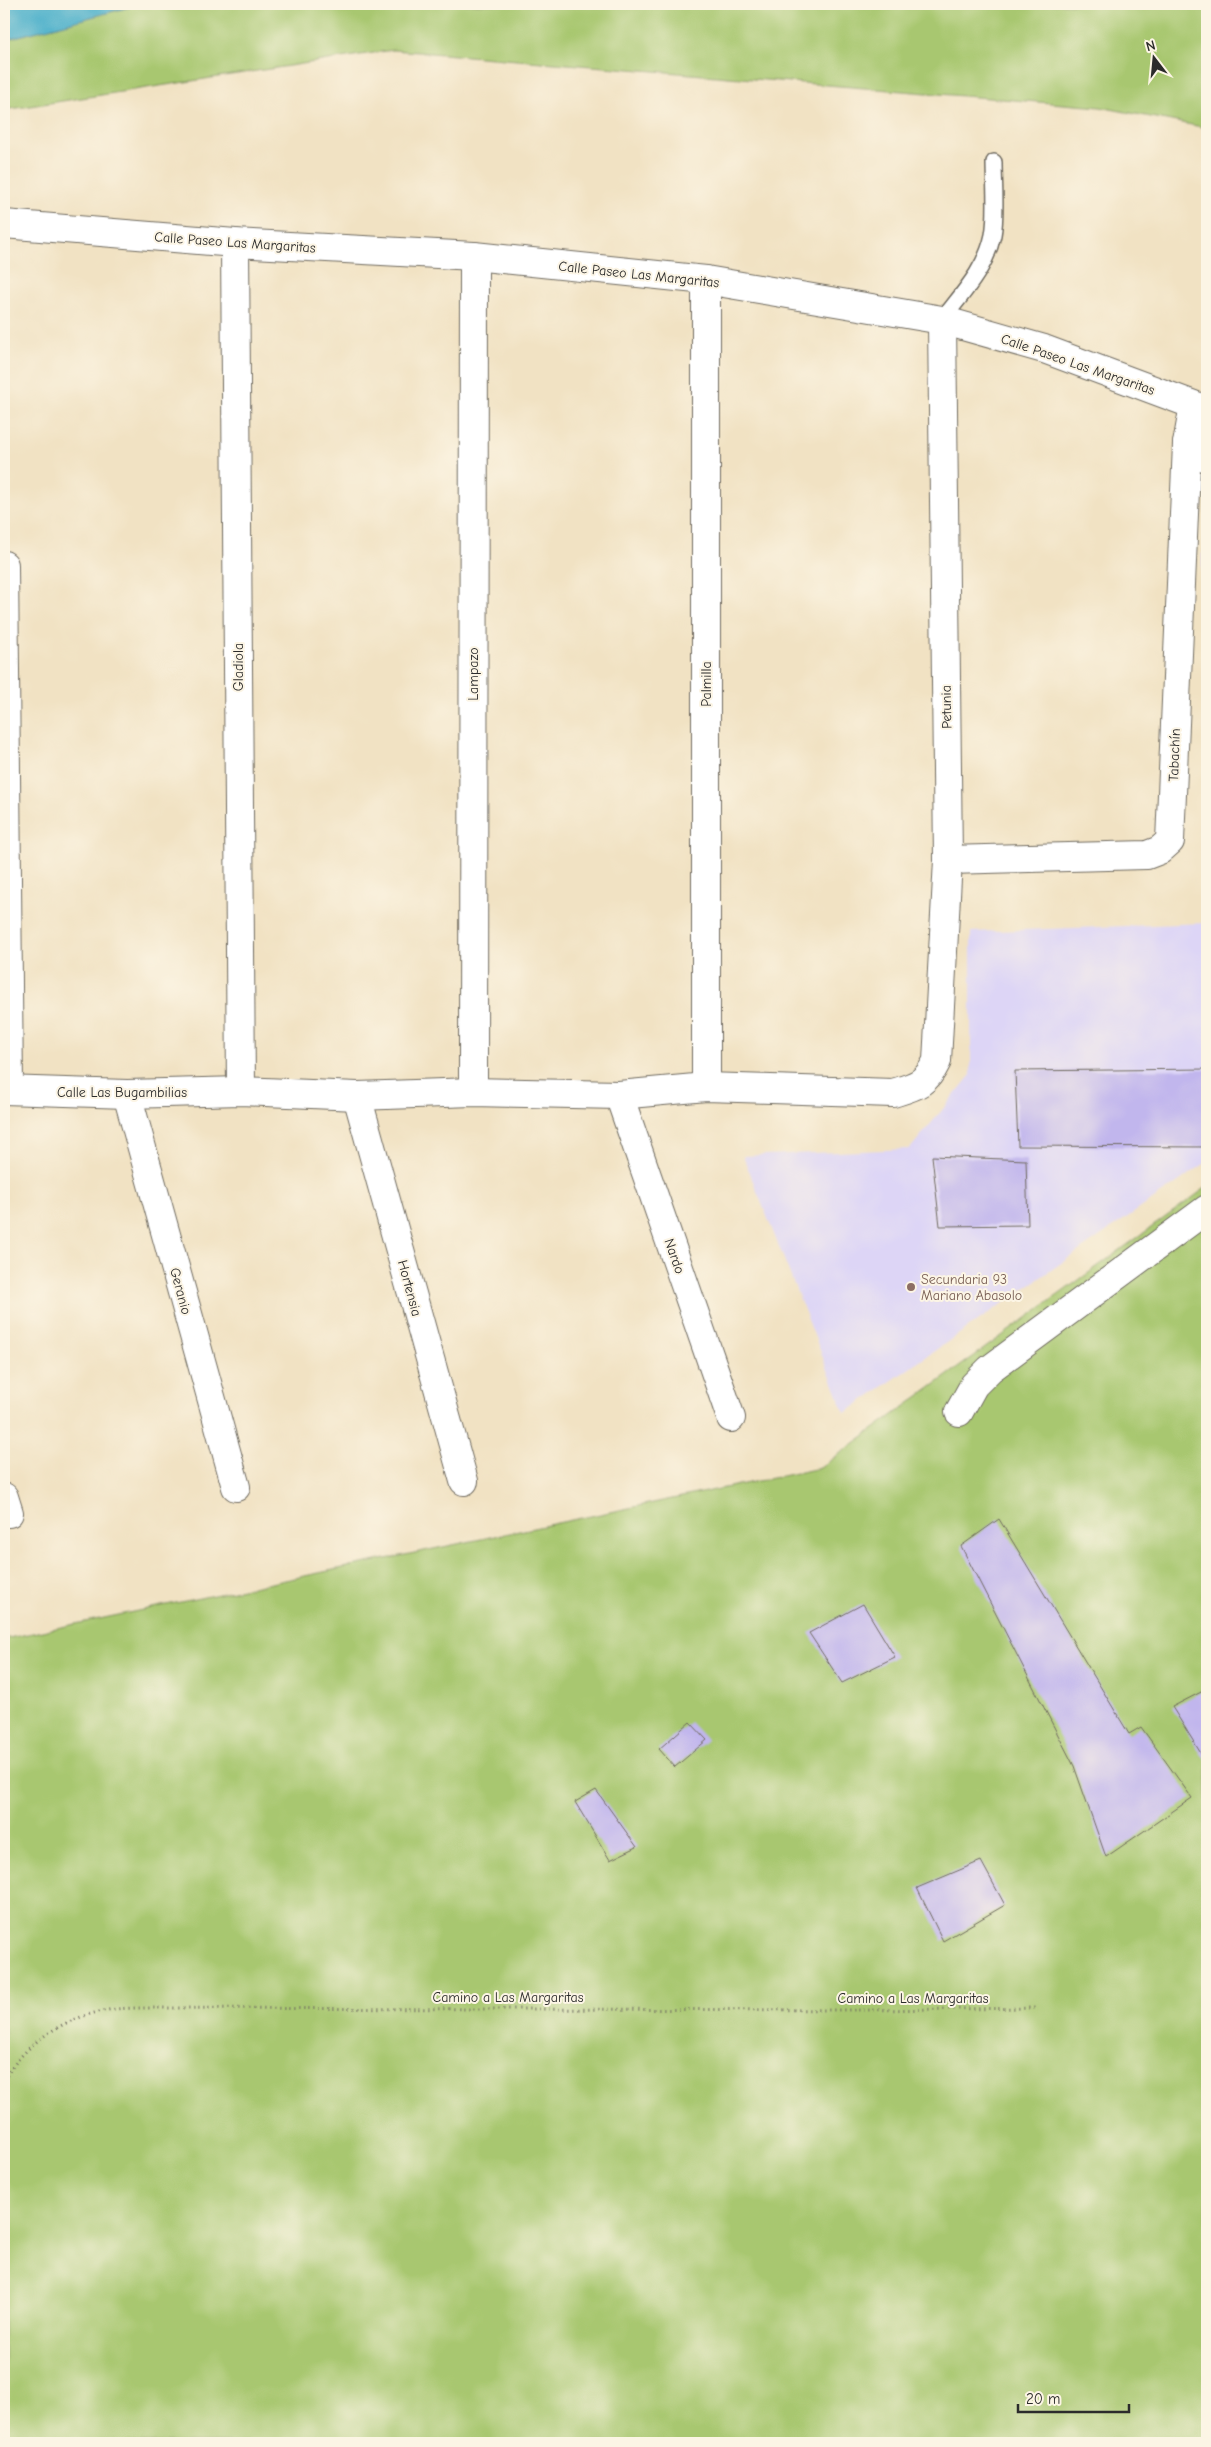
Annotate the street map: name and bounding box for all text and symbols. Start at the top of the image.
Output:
north arrow [1128,32,1178,82]
text: N [1144,37,1157,55]
street label: Calle Paseo Las Margaritas [154,228,316,257]
street label: Calle Paseo Las Margaritas [558,258,720,291]
street label: Calle Paseo Las Margaritas [999,330,1157,399]
street label: Gladiola [230,643,247,691]
street label: Lampazo [465,647,482,701]
street label: Palmilla [698,661,715,707]
street label: Petunia [938,685,955,729]
street label: Tabachín [1165,728,1184,782]
street label: Calle Las Bugambilias [57,1084,187,1101]
street label: Nardo [661,1236,688,1276]
street label: Hortensia [394,1258,425,1318]
street label: Geranio [166,1266,195,1316]
place label: Secundaria 93 Mariano Abasolo [921,1271,1022,1304]
marker: Secundaria 93 Mariano Abasolo [905,1281,917,1293]
street label: Camino a Las Margaritas [433,1989,584,2006]
street label: Camino a Las Margaritas [838,1990,989,2007]
scale bar [1018,2382,1130,2414]
text: 20 m [1026,2390,1060,2408]

